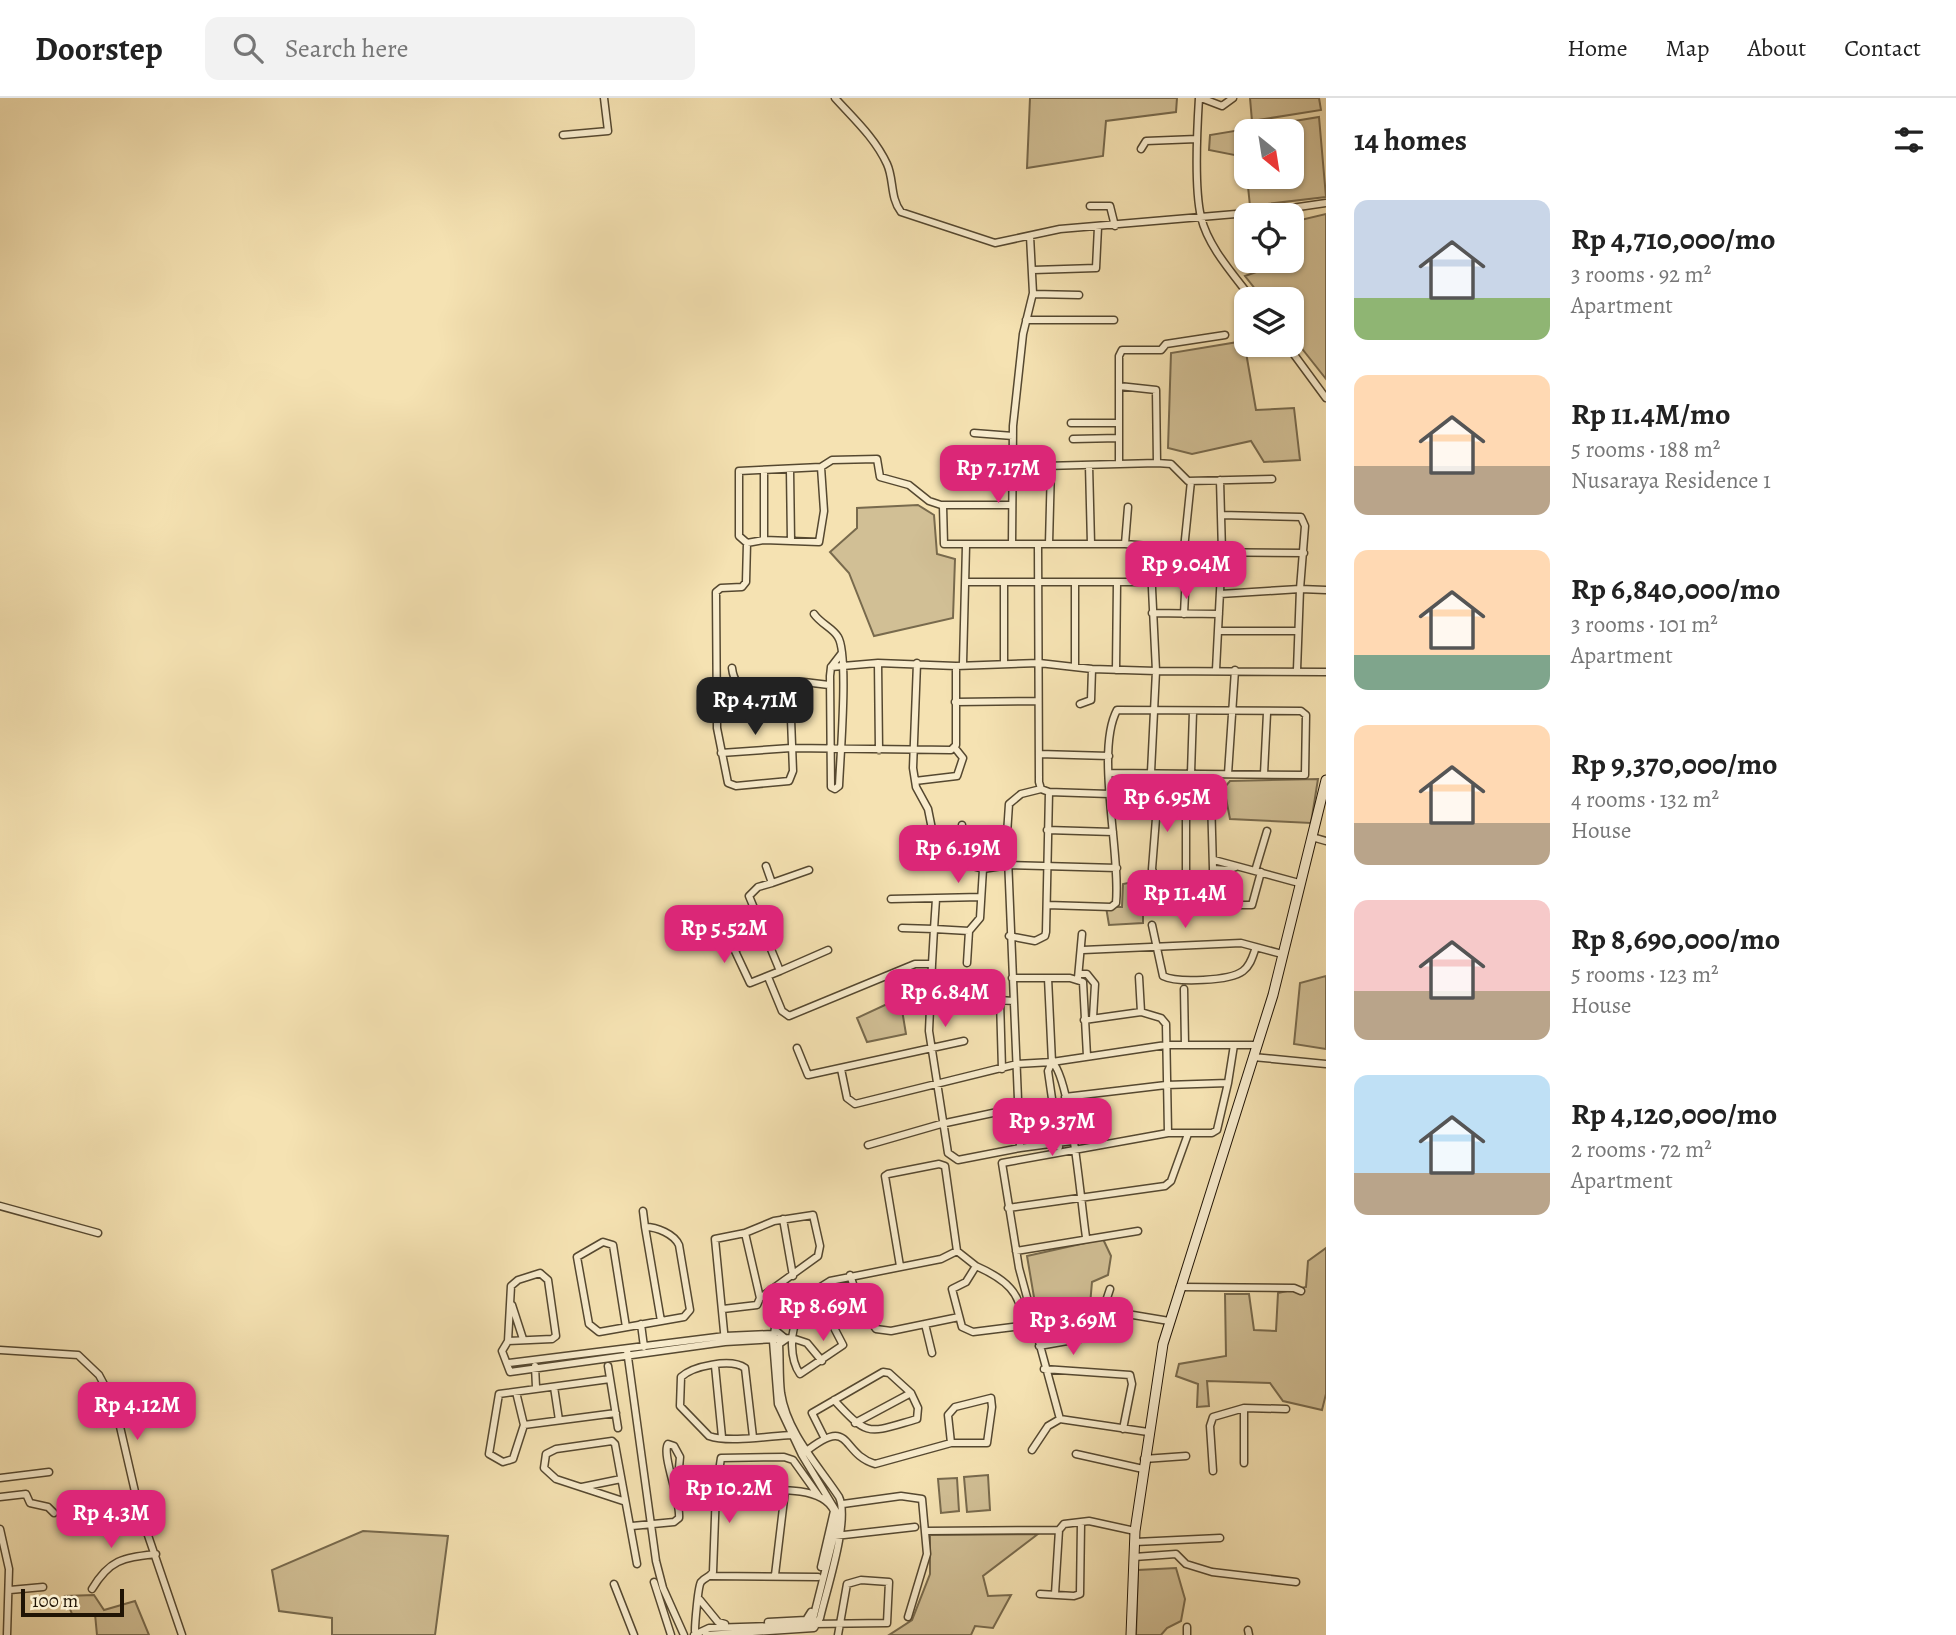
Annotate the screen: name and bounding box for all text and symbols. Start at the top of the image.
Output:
search box [205,17,695,80]
text: Doorstep [35,26,163,71]
icon: search [229,29,267,67]
text: Search here [285,31,408,66]
text: Home [1567,32,1628,64]
text: Map [1666,32,1710,64]
text: About [1748,32,1806,64]
text: Contact [1844,32,1921,64]
north arrow [1234,119,1304,189]
map controls [1234,119,1304,357]
text: 14 homes [1354,120,1467,160]
icon: filters [1890,121,1928,159]
button: locate [1234,203,1304,273]
text: Rp 4,710,000/mo [1571,219,1776,259]
icon: home [1410,228,1494,312]
text: 3 rooms · 92 m² [1571,259,1711,290]
button: layers [1234,287,1304,357]
text: Apartment [1571,290,1673,321]
text: Rp 11.4M/mo [1571,394,1731,434]
icon: home [1410,403,1494,487]
text: 5 rooms · 188 m² [1571,434,1720,465]
pin: Rp 7.17M [926,446,1070,505]
text: Rp 7.17M [956,452,1040,483]
text: Nusaraya Residence 1 [1571,465,1771,496]
pin: Rp 9.04M [1114,542,1258,601]
text: Rp 9.04M [1141,548,1231,579]
text: Rp 6,840,000/mo [1571,569,1780,609]
icon: home [1410,578,1494,662]
text: 3 rooms · 101 m² [1571,609,1718,640]
text: Apartment [1571,640,1673,671]
pin: Rp 4.71M [683,678,827,737]
text: Rp 4.71M [712,684,798,715]
text: Rp 9,370,000/mo [1571,744,1778,784]
icon: home [1410,753,1494,837]
pin: Rp 6.95M [1095,774,1239,834]
text: Rp 6.95M [1123,781,1211,812]
text: 4 rooms · 132 m² [1571,784,1719,815]
text: House [1571,815,1631,846]
pin: Rp 6.19M [886,826,1030,885]
text: Rp 6.19M [915,832,1001,863]
pin: Rp 11.4M [1113,870,1257,930]
text: Rp 11.4M [1143,877,1227,908]
pin: Rp 5.52M [652,906,796,965]
text: Rp 5.52M [680,912,768,943]
text: Rp 8,690,000/mo [1571,919,1780,959]
icon: home [1410,928,1494,1012]
text: 5 rooms · 123 m² [1571,959,1719,990]
pin: Rp 6.84M [873,970,1017,1029]
text: Rp 6.84M [901,976,989,1007]
text: House [1571,990,1631,1021]
text: Rp 4,120,000/mo [1571,1094,1777,1134]
pin: Rp 9.37M [980,1098,1124,1158]
icon: home [1410,1103,1494,1187]
text: Rp 9.37M [1009,1105,1095,1136]
text: 2 rooms · 72 m² [1571,1134,1712,1165]
text: Apartment [1571,1165,1673,1196]
pin: Rp 8.69M [751,1284,895,1343]
text: Rp 8.69M [779,1290,867,1321]
pin: Rp 3.69M [1001,1298,1145,1357]
text: Rp 3.69M [1029,1304,1117,1335]
pin: Rp 4.12M [65,1382,209,1442]
text: Rp 4.12M [94,1389,180,1420]
pin: Rp 10.2M [657,1466,801,1525]
text: Rp 10.2M [685,1472,773,1503]
pin: Rp 4.3M [46,1490,176,1550]
text: Rp 4.3M [72,1497,150,1528]
scale bar [21,1586,124,1618]
text: 100 m [32,1588,78,1614]

